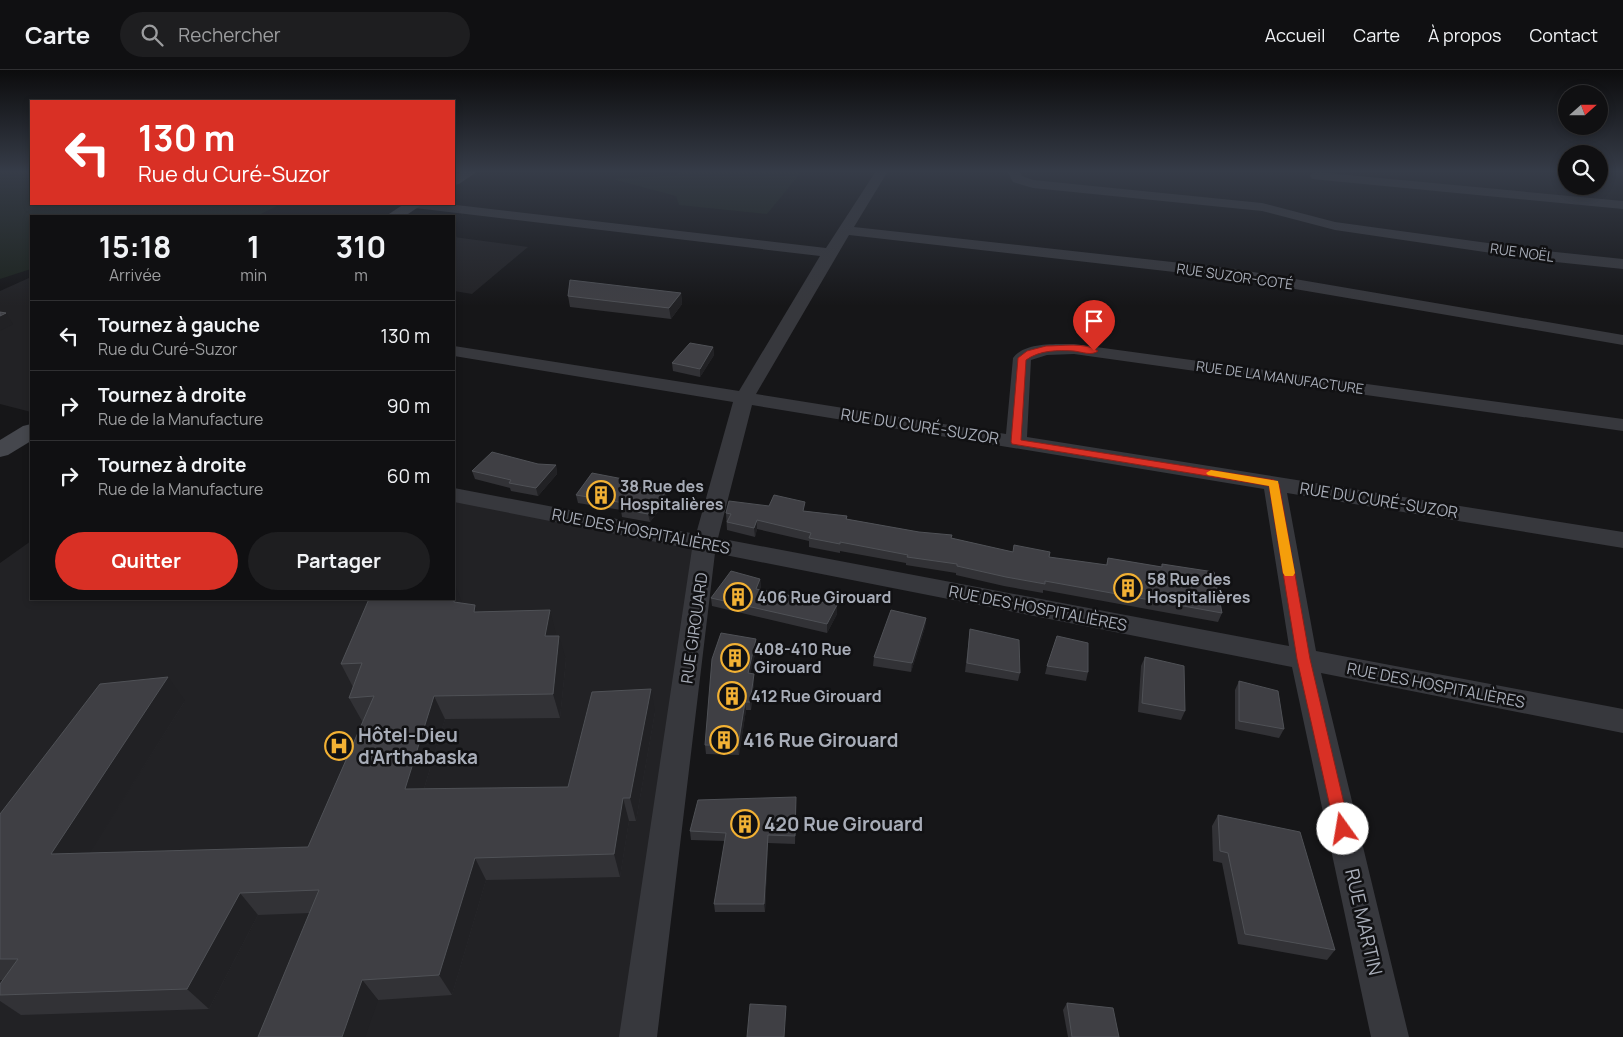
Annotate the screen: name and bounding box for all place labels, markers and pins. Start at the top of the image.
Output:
pin [1073,300,1115,351]
place label: 38 Rue des Hospitalières [620,475,724,515]
building icon: 38 Rue des Hospitalières [586,480,616,510]
place label: 58 Rue des Hospitalières [1147,568,1251,608]
building icon: 58 Rue des Hospitalières [1113,573,1143,603]
building icon: 406 Rue Girouard [723,582,753,612]
place label: 406 Rue Girouard [757,586,891,608]
place label: 408-410 Rue Girouard [754,638,852,678]
building icon: 408-410 Rue Girouard [720,643,750,673]
building icon: 412 Rue Girouard [717,681,747,711]
place label: 412 Rue Girouard [751,685,882,707]
place label: Hôtel-Dieu d'Arthabaska [358,722,478,770]
building icon: 416 Rue Girouard [709,725,739,755]
place label: 416 Rue Girouard [743,727,898,753]
hospital icon: Hôtel-Dieu d'Arthabaska [324,731,354,761]
building icon: 420 Rue Girouard [730,809,760,839]
place label: 420 Rue Girouard [764,811,923,837]

